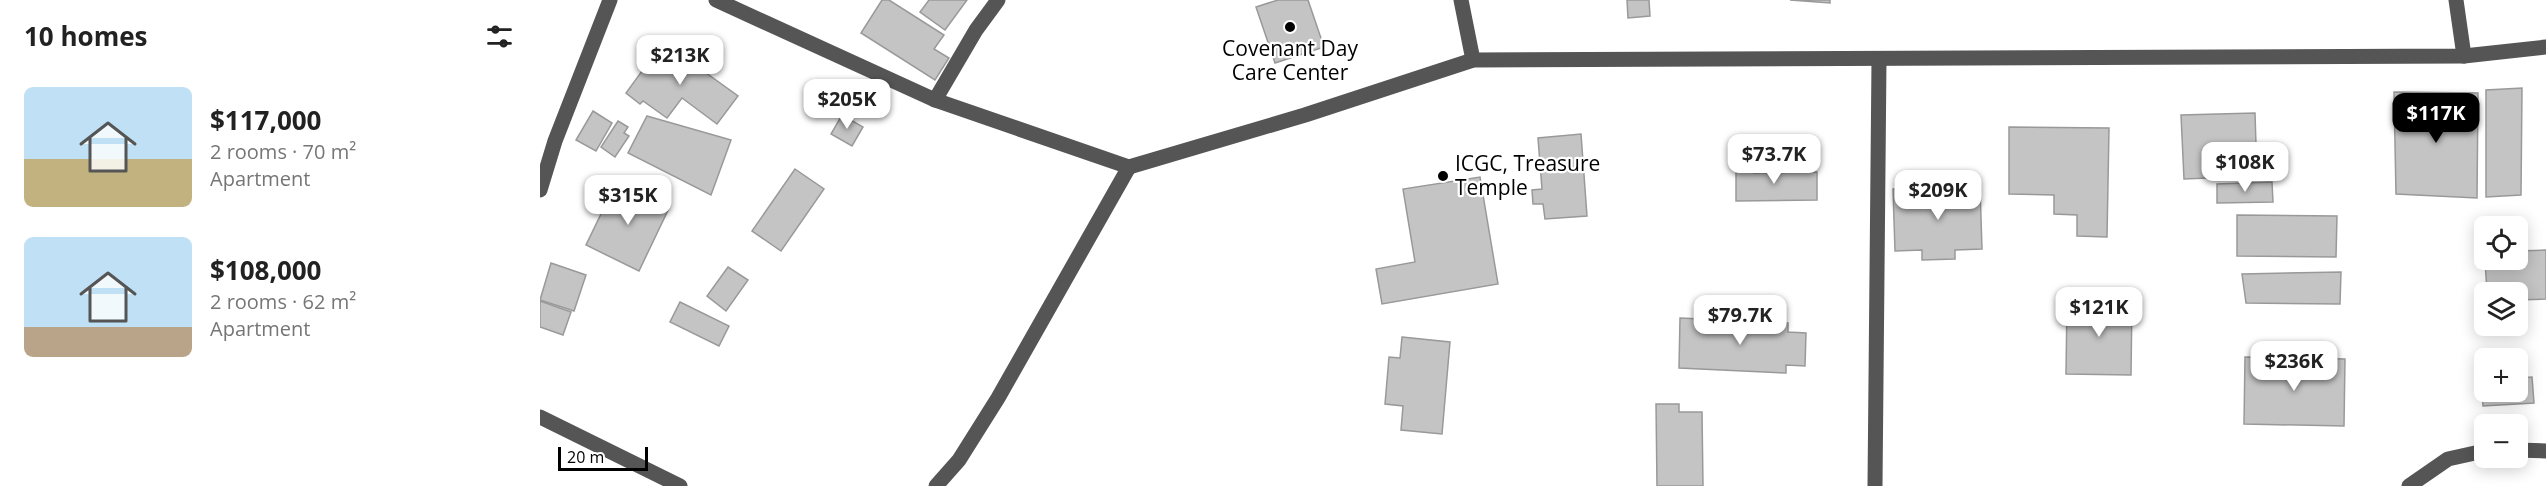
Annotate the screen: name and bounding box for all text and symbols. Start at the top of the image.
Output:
text: 10 homes [24,18,148,54]
icon: filters [483,20,516,53]
marker: Covenant Day Care Center [1283,20,1297,34]
place label: Covenant Day Care Center [1222,34,1358,86]
pin: $213K [638,35,722,86]
text: $213K [650,41,710,68]
pin: $205K [805,79,889,130]
text: $205K [817,85,877,112]
pin: $117K [2394,93,2478,144]
text: $117K [2406,99,2466,126]
text: $117,000 [210,102,321,138]
icon: home [72,111,144,183]
pin: $73.7K [1725,134,1823,185]
text: 2 rooms · 70 m² [210,138,356,165]
text: $73.7K [1742,140,1806,167]
pin: $108K [2203,142,2287,193]
text: $108K [2215,148,2275,175]
place label: ICGC, Treasure Temple [1455,149,1600,201]
text: Apartment [210,165,310,192]
marker: ICGC, Treasure Temple [1436,169,1450,183]
pin: $209K [1896,170,1980,221]
pin: $315K [586,175,670,226]
text: $209K [1908,176,1968,203]
text: $315K [598,181,658,208]
map controls [2474,216,2528,468]
button: locate [2474,216,2528,270]
text: $108,000 [210,252,321,288]
icon: home [72,261,144,333]
button: layers [2474,282,2528,336]
pin: $121K [2057,287,2141,338]
text: 2 rooms · 62 m² [210,288,356,315]
text: $121K [2069,293,2129,320]
pin: $79.7K [1691,295,1789,346]
text: $79.7K [1708,301,1772,328]
text: Apartment [210,315,310,342]
pin: $236K [2252,341,2336,392]
text: $236K [2264,347,2324,374]
button: + [2474,348,2528,402]
button: − [2474,414,2528,468]
scale bar [558,444,648,472]
text: 20 m [567,446,604,468]

